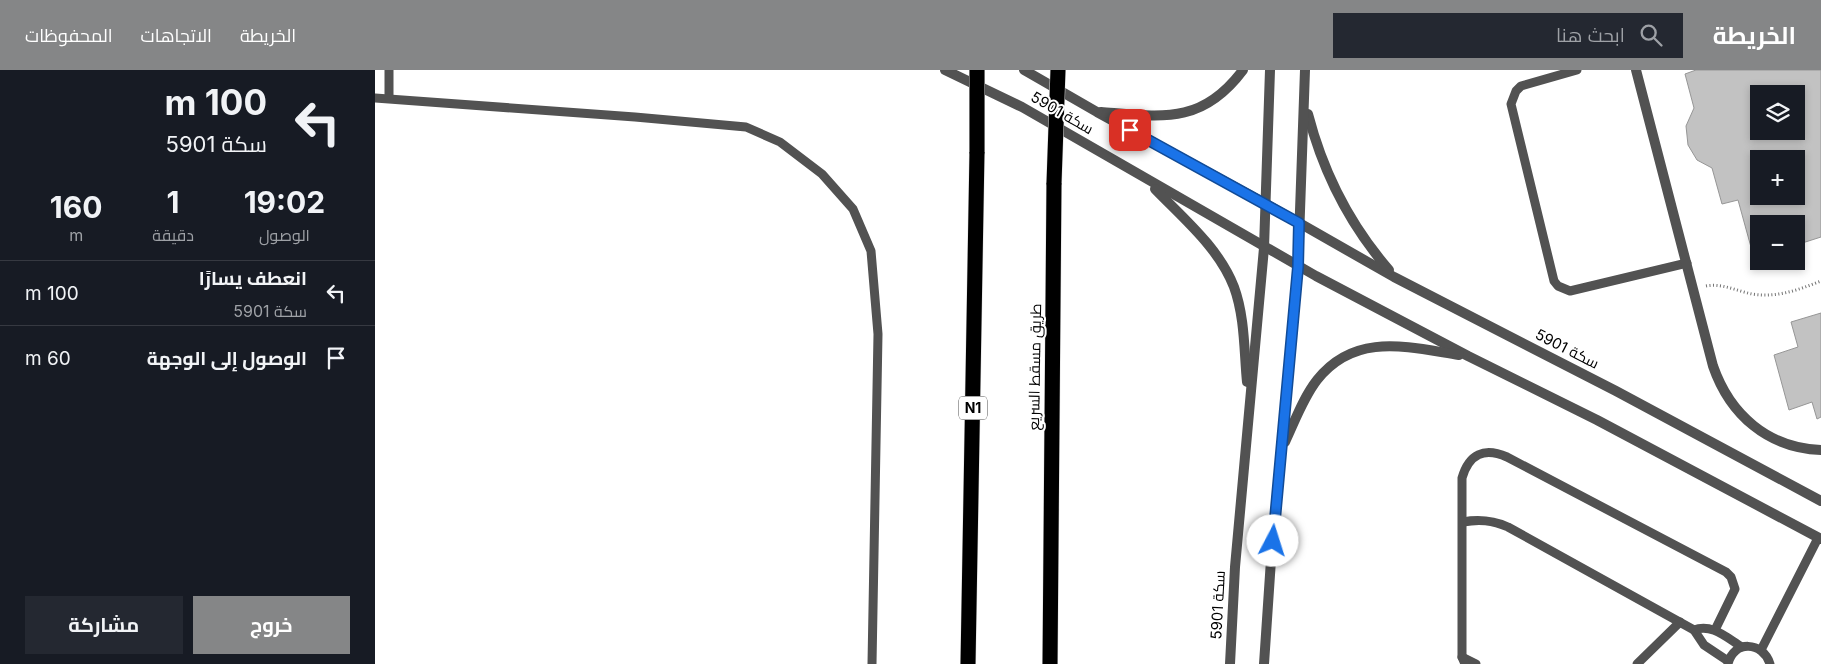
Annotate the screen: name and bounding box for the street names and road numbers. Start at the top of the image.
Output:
street label: سكة 5901 [1028,87,1097,138]
street label: طريق مسقط السريع [1024,303,1047,431]
street label: سكة 5901 [1532,324,1602,373]
road number: N1 [959,396,987,419]
street label: سكة 5901 [1206,570,1229,640]

